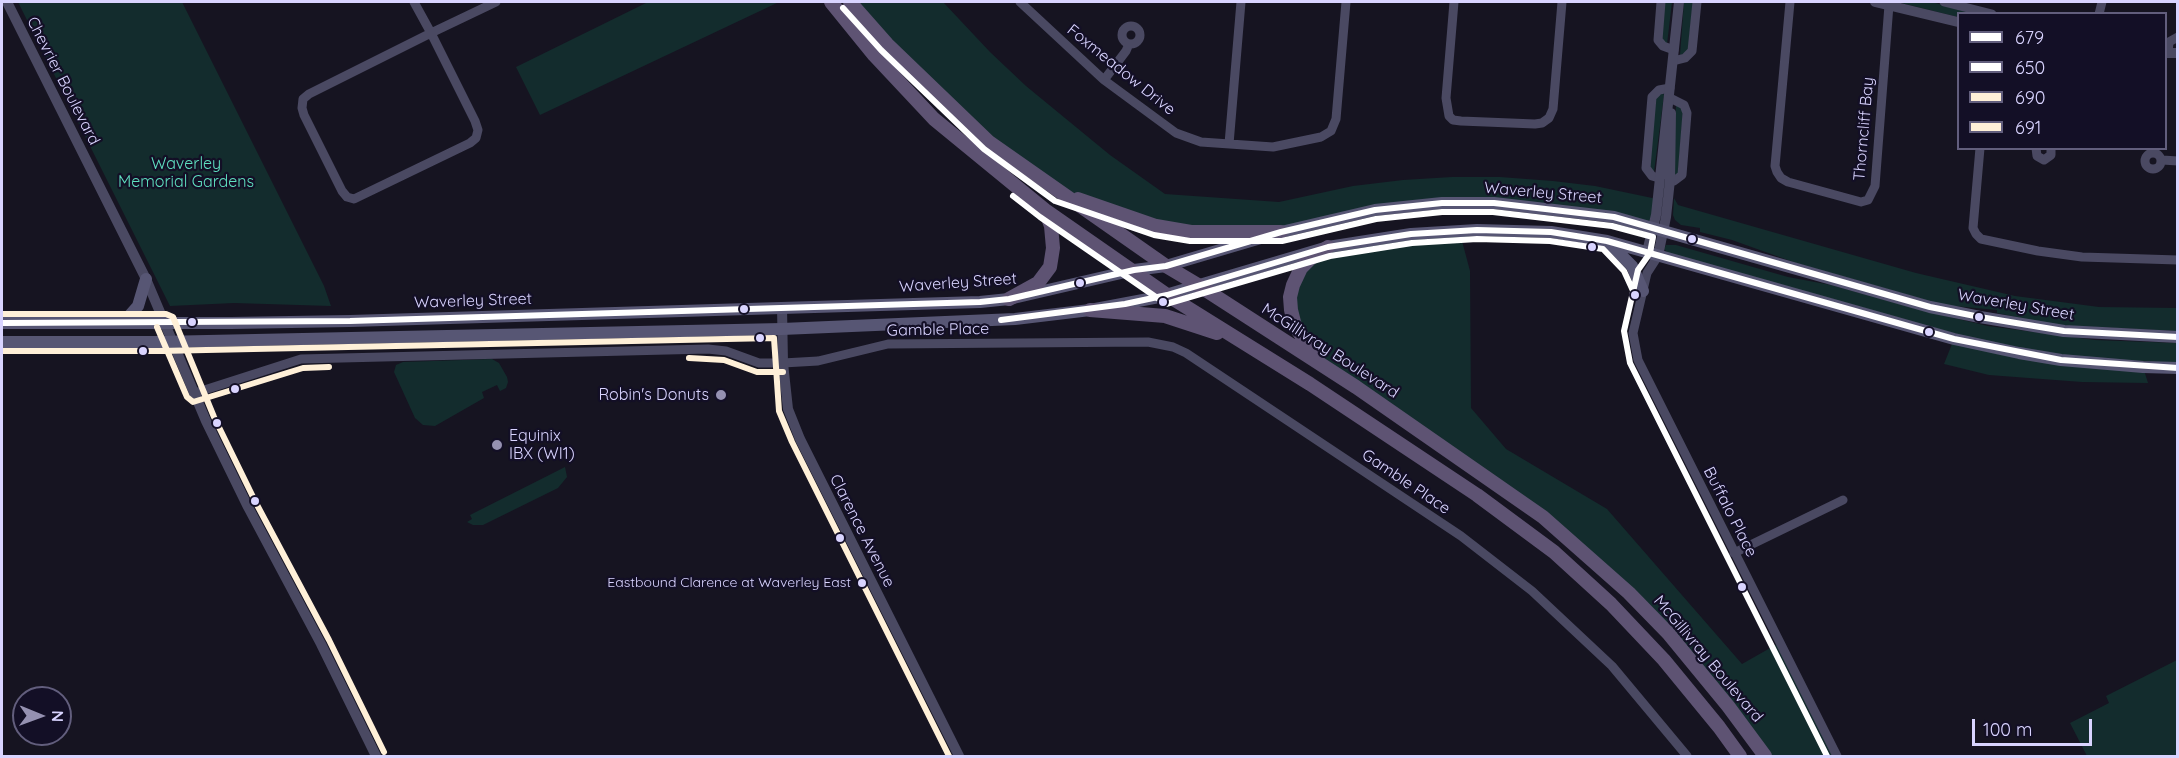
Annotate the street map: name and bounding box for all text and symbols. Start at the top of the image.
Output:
legend [1957,12,2167,150]
street label: Chevrier Boulevard [22,14,104,148]
street label: Foxmeadow Drive [1063,20,1179,120]
text: 679 [2015,26,2044,49]
text: 650 [2015,56,2045,79]
street label: Thorncliff Bay [1850,76,1878,182]
text: 690 [2015,86,2045,109]
text: 691 [2015,116,2042,139]
park label: Waverley Memorial Gardens [118,154,254,192]
street label: Waverley Street [1483,178,1603,208]
unlabelled marker [1686,233,1698,245]
unlabelled marker [1586,241,1598,253]
street label: Waverley Street [898,269,1018,297]
unlabelled marker [1074,277,1086,289]
street label: Waverley Street [1956,285,2076,325]
street label: Waverley Street [414,289,532,313]
unlabelled marker [1629,289,1641,301]
unlabelled marker [1157,296,1169,308]
street label: McGillivray Boulevard [1258,299,1402,403]
unlabelled marker [738,303,750,315]
unlabelled marker [1973,311,1985,323]
unlabelled marker [186,316,198,328]
street label: Gamble Place [887,320,989,340]
unlabelled marker [1923,326,1935,338]
unlabelled marker [754,332,766,344]
unlabelled marker [137,345,149,357]
unlabelled marker [229,383,241,395]
place label: Robin's Donuts [598,385,709,405]
marker: Robin's Donuts [714,388,728,402]
unlabelled marker [211,417,223,429]
place label: Equinix IBX (WI1) [509,426,575,464]
marker: Equinix IBX (WI1) [490,438,504,452]
street label: Gamble Place [1358,445,1454,519]
street label: Buffalo Place [1699,464,1761,560]
street label: Clarence Avenue [825,471,899,591]
unlabelled marker [249,495,261,507]
unlabelled marker [834,532,846,544]
place label: Eastbound Clarence at Waverley East [607,575,851,591]
marker: Eastbound Clarence at Waverley East [856,577,868,589]
unlabelled marker [1736,581,1748,593]
street label: McGillivray Boulevard [1649,592,1767,726]
north arrow [12,686,72,746]
scale bar [1975,707,2095,745]
text: N [48,710,68,722]
text: 100 m [1983,718,2032,741]

